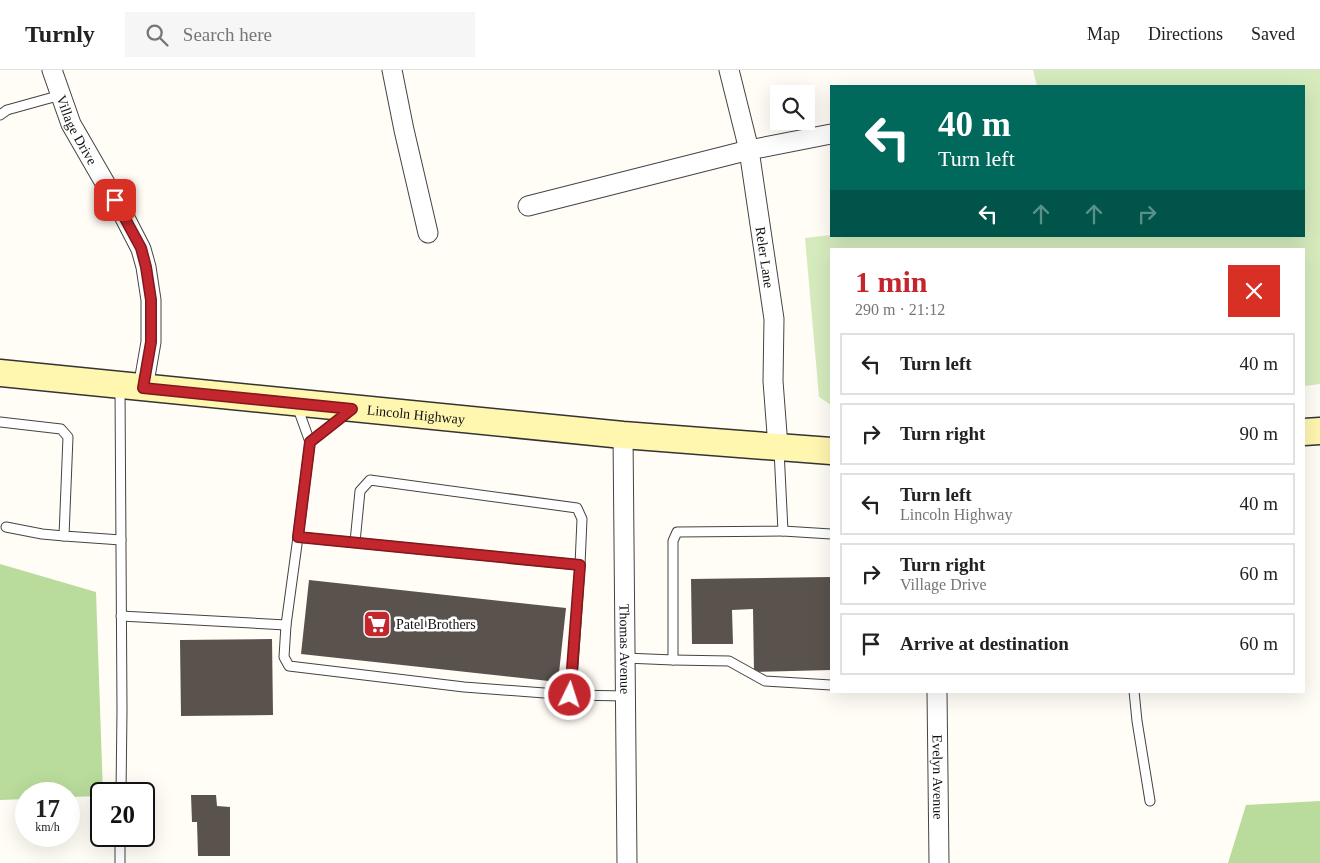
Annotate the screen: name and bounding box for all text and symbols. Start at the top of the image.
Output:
search box [125,12,475,57]
text: Turnly [25,21,95,47]
icon: search [143,21,171,49]
text: Search here [183,24,272,45]
text: Map [1087,24,1120,44]
text: Directions [1148,24,1223,44]
text: Saved [1251,24,1295,44]
map controls [770,85,815,130]
button: search [770,85,815,130]
street label: Village Drive [53,93,100,168]
icon: left [855,105,920,170]
text: 40 m [938,105,1011,144]
text: Turn left [938,146,1015,171]
pin [94,179,136,221]
icon: arrive [101,186,129,214]
icon: left [974,200,1002,228]
icon: ahead [1027,200,1055,228]
icon: ahead [1080,200,1108,228]
icon: right [1133,200,1161,228]
street label: Reler Lane [752,226,776,289]
text: 1 min [855,265,928,298]
button: close [1228,265,1280,317]
text: 290 m · 21:12 [855,301,945,318]
icon: left [857,350,885,378]
text: Turn left [900,353,972,374]
text: 40 m [1239,353,1278,374]
street label: Lincoln Highway [366,403,466,427]
icon: right [857,420,885,448]
text: Turn right [900,423,985,444]
text: 90 m [1239,423,1278,444]
text: Turn left [900,484,972,505]
icon: left [857,490,885,518]
text: 40 m [1239,493,1278,514]
text: Lincoln Highway [900,506,1012,523]
text: Turn right [900,554,985,575]
icon: right [857,560,885,588]
text: 60 m [1239,563,1278,584]
text: Village Drive [900,576,987,593]
street label: Thomas Avenue [617,604,632,694]
supermarket icon: Patel Brothers [362,609,392,639]
place label: Patel Brothers [396,617,476,632]
icon: arrive [857,630,885,658]
text: Arrive at destination [900,633,1069,654]
text: 60 m [1239,633,1278,654]
position arrow [543,668,595,720]
street label: Evelyn Avenue [930,734,945,820]
speed limit sign: 20 [90,782,155,847]
text: 17 [35,795,60,822]
text: km/h [35,820,60,834]

